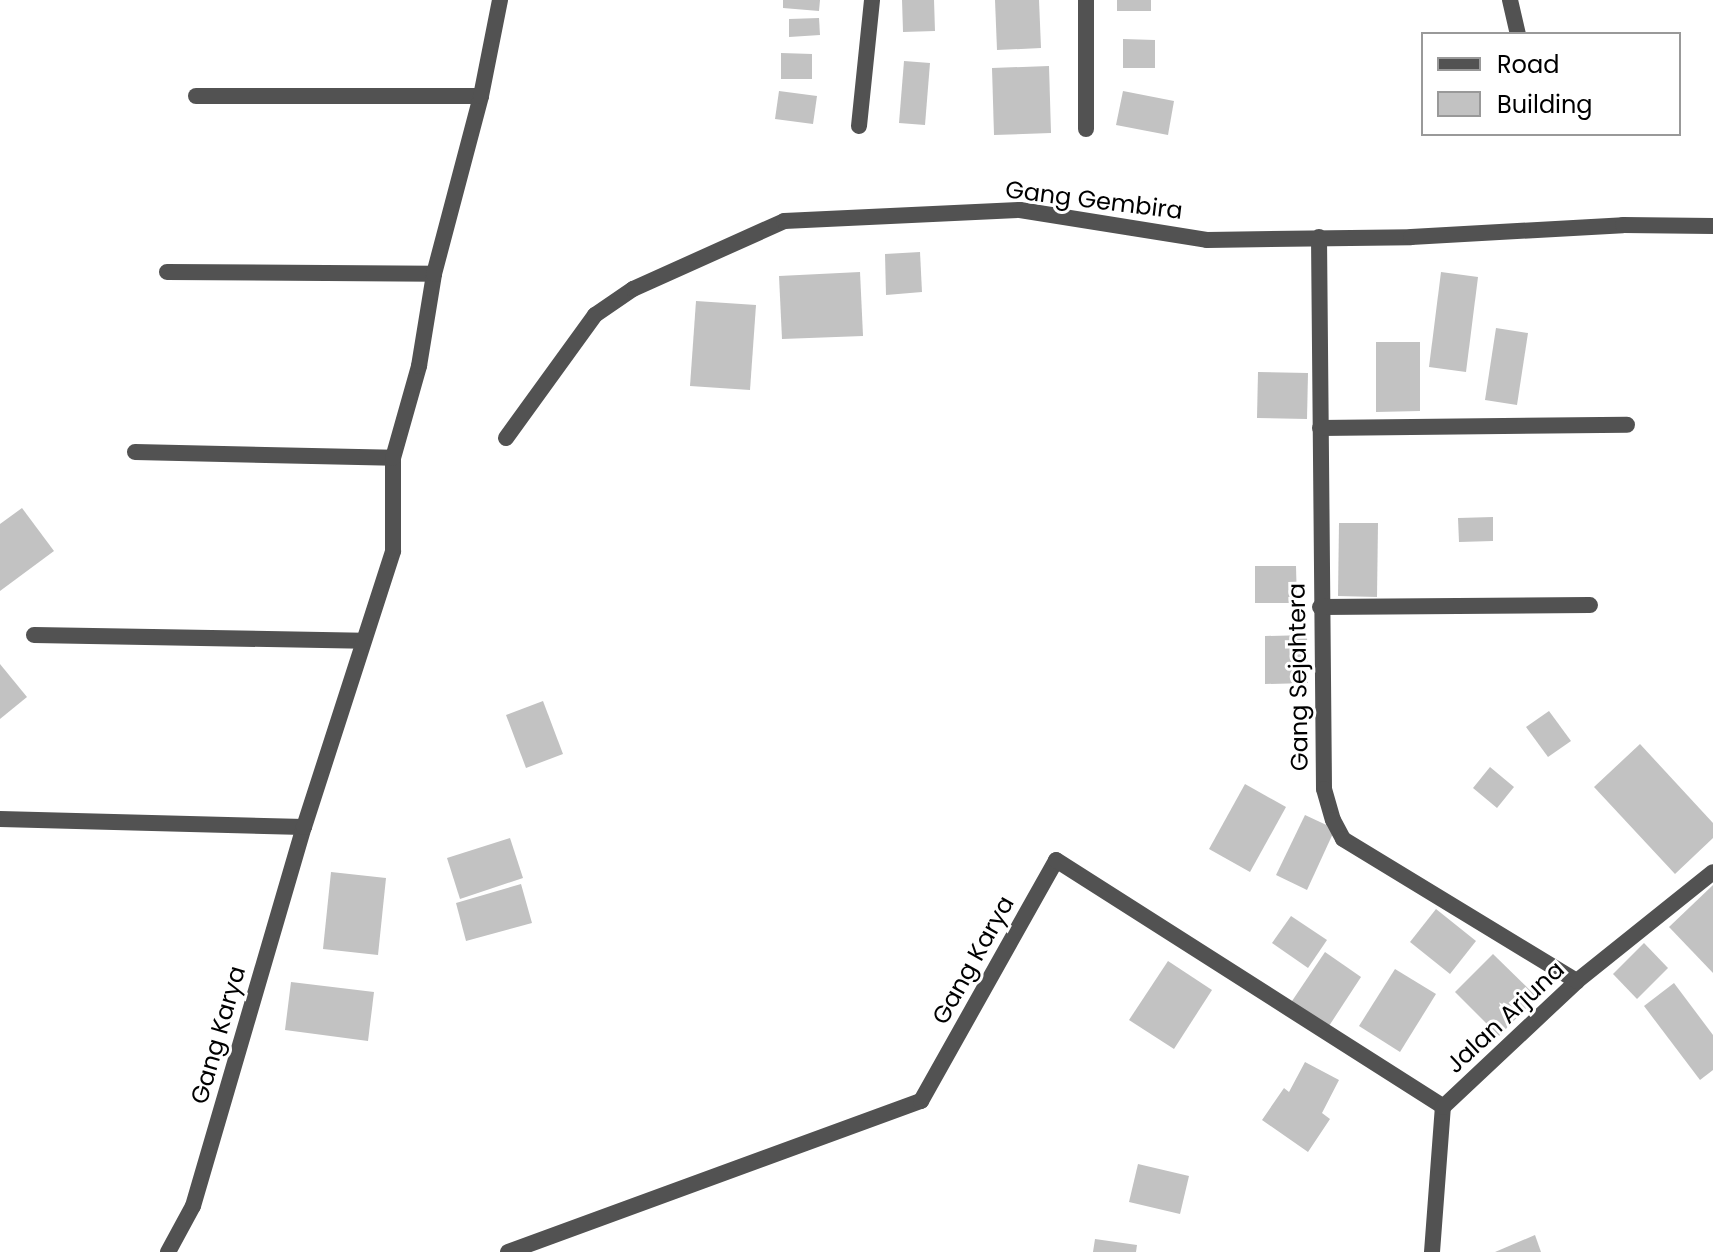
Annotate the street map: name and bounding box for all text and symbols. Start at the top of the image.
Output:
legend [1421,32,1681,136]
text: Road [1497,48,1559,81]
text: Building [1497,88,1593,121]
street label: Gang Gembira [1004,175,1184,225]
street label: Gang Sejahtera [1282,583,1314,771]
street label: Gang Karya [926,891,1020,1029]
street label: Jalan Arjuna [1440,955,1570,1079]
street label: Gang Karya [185,963,251,1107]

